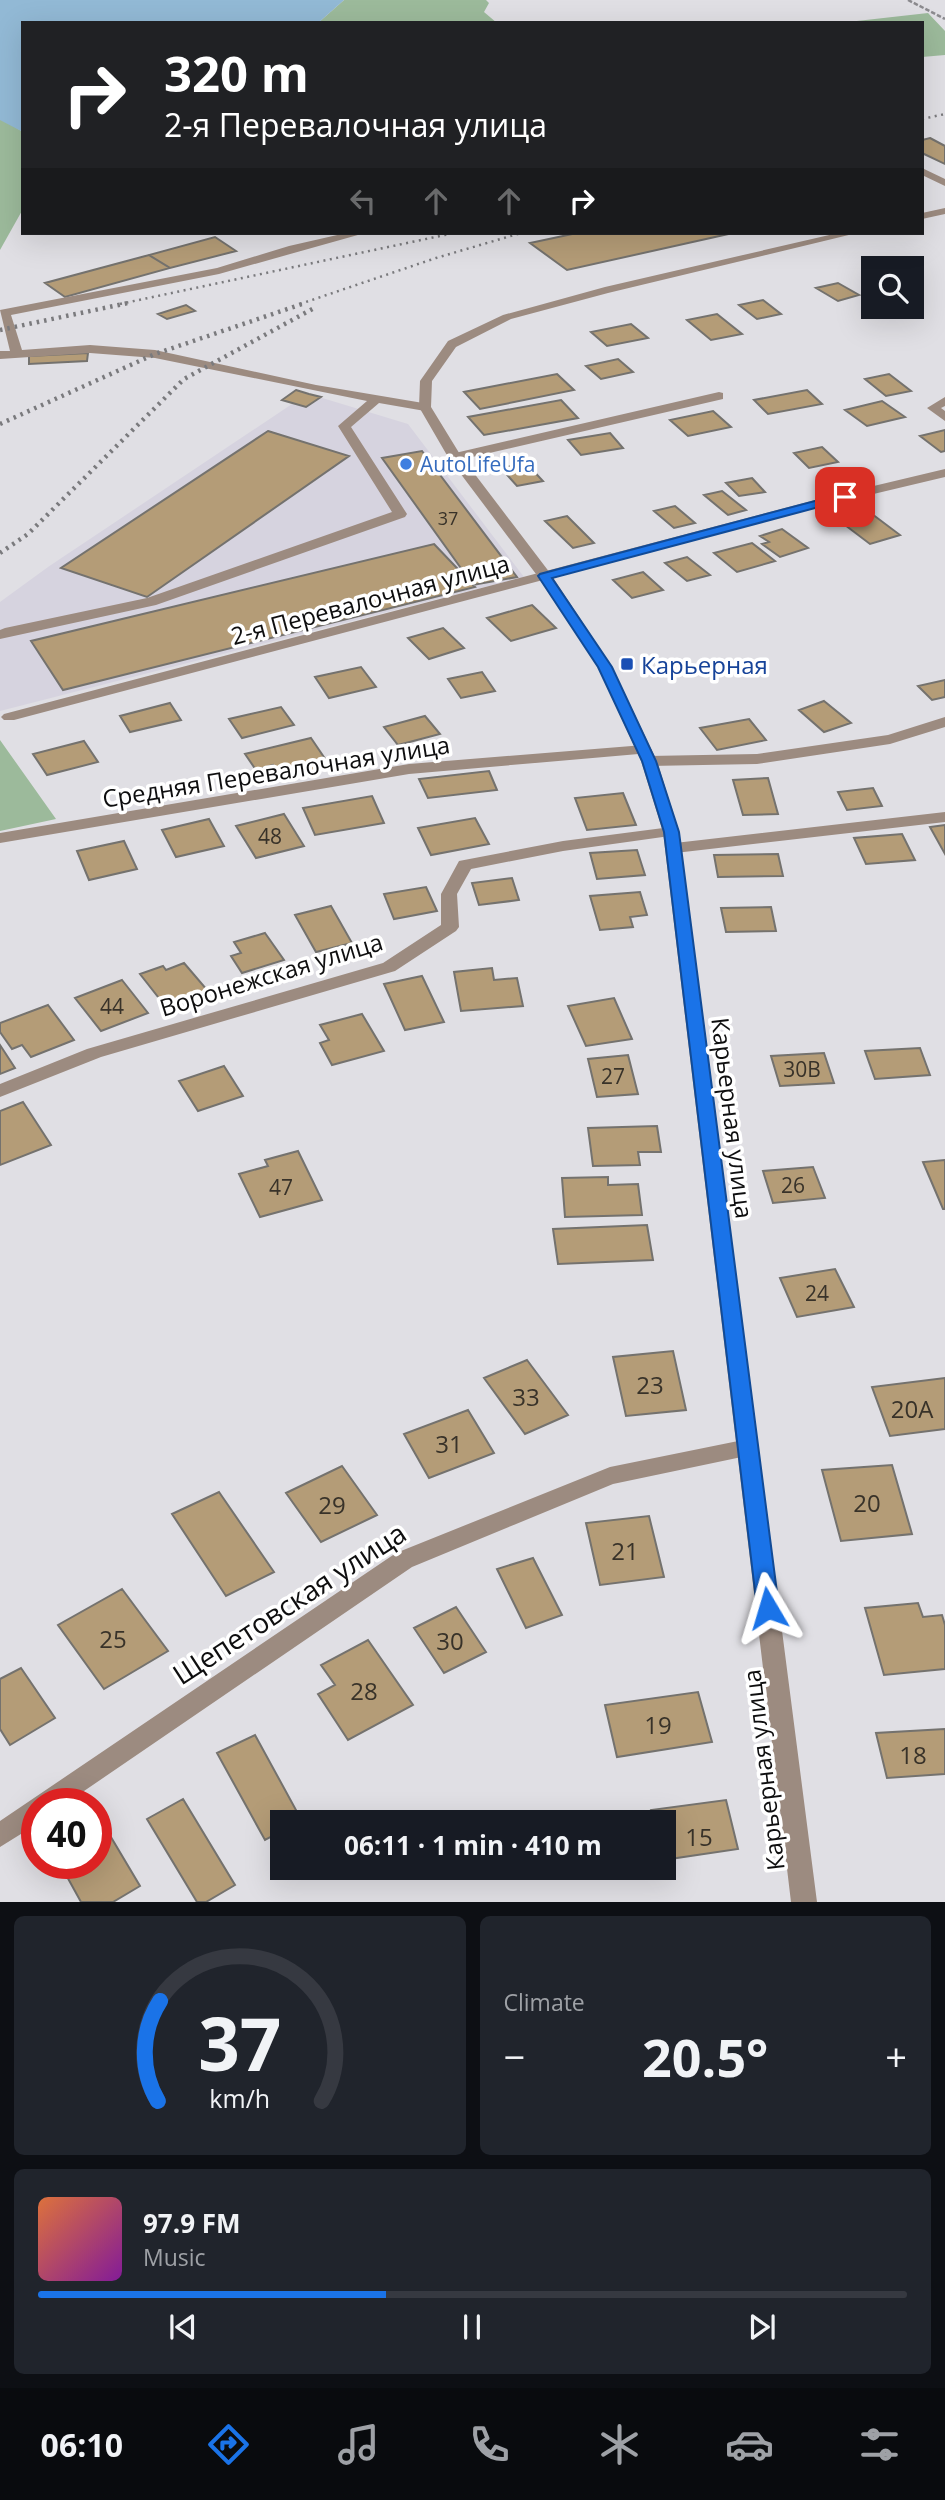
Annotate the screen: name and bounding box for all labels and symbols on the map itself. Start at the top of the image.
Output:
place label: AutoLifeUfa [420,450,535,478]
marker: AutoLifeUfa [398,456,414,472]
pin [815,467,875,527]
house number: 37 [438,506,458,530]
street label: 2-я Перевалочная улица [227,546,513,652]
place label: Карьерная [641,648,768,681]
marker: Карьерная [619,656,635,672]
street label: Средняя Перевалочная улица [100,727,452,815]
house number: 48 [258,822,282,850]
street label: Воронежская улица [155,924,387,1024]
house number: 44 [100,992,124,1020]
street label: Карьерная улица [704,1016,762,1220]
house number: 30В [783,1055,821,1083]
house number: 27 [601,1062,625,1090]
house number: 26 [781,1171,805,1199]
house number: 47 [269,1173,293,1201]
house number: 24 [805,1279,829,1307]
house number: 23 [636,1368,664,1401]
house number: 33 [512,1380,540,1413]
house number: 20А [891,1392,934,1425]
house number: 31 [435,1427,463,1460]
house number: 20 [853,1486,881,1519]
house number: 29 [318,1488,346,1521]
street label: Щепетовская улица [165,1513,413,1693]
house number: 21 [611,1534,639,1567]
position arrow [731,1571,805,1645]
house number: 25 [99,1622,127,1655]
house number: 30 [436,1624,464,1657]
street label: Карьерная улица [734,1668,792,1872]
house number: 28 [350,1674,378,1707]
house number: 19 [644,1708,672,1741]
house number: 18 [899,1738,927,1771]
speed limit sign: 40 [21,1788,112,1879]
house number: 15 [685,1820,713,1853]

